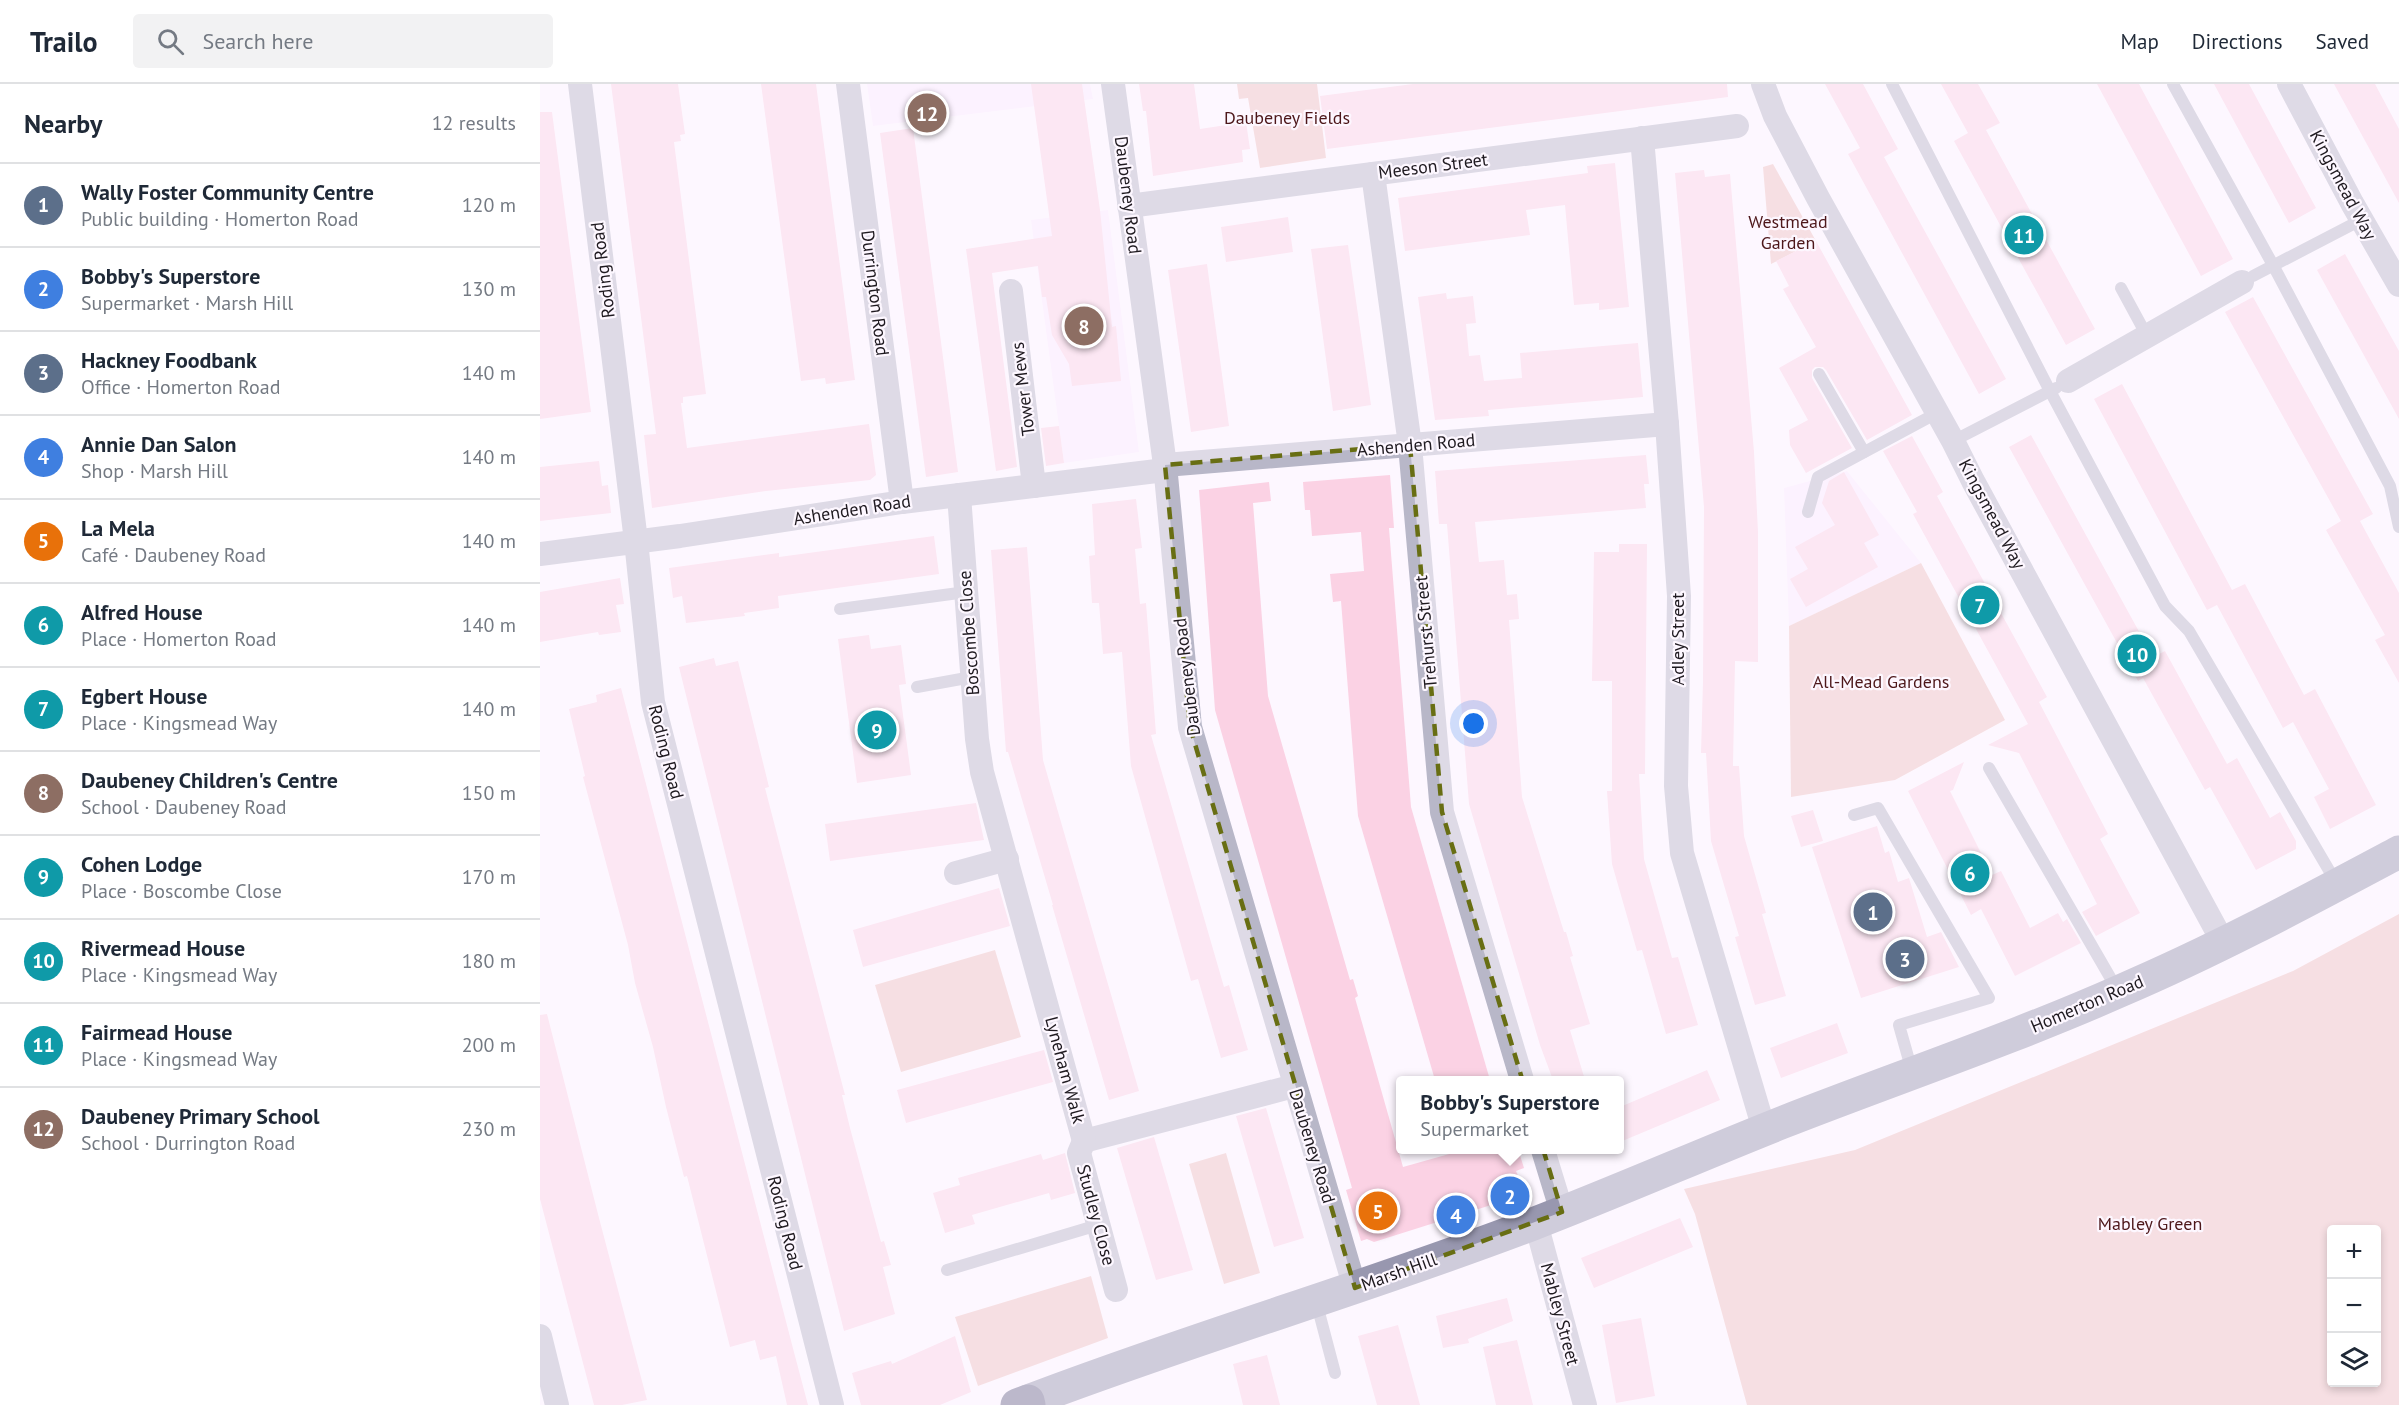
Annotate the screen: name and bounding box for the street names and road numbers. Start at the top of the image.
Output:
street label: Kingsmead Way [2305,126,2382,244]
street label: Daubeney Road [1110,135,1147,255]
street label: Meeson Street [1377,147,1489,184]
street label: Roding Road [585,221,620,319]
street label: Durrington Road [856,229,895,357]
street label: Tower Mews [1005,341,1040,437]
street label: Ashenden Road [1356,428,1476,461]
street label: Kingsmead Way [1954,455,2031,573]
street label: Ashenden Road [792,489,912,530]
street label: Boscombe Close [953,570,984,696]
street label: Trehurst Street [1409,575,1442,690]
street label: Adley Street [1666,593,1689,685]
street label: Daubeney Road [1168,617,1205,737]
street label: Roding Road [644,702,689,801]
street label: Homerton Road [2027,969,2147,1038]
street label: Lyneham Walk [1040,1014,1091,1126]
street label: Daubeney Road [1284,1086,1341,1206]
street label: Studley Close [1072,1162,1121,1268]
street label: Roding Road [763,1173,808,1272]
street label: Marsh Hill [1358,1247,1441,1296]
street label: Mabley Street [1536,1260,1585,1368]

